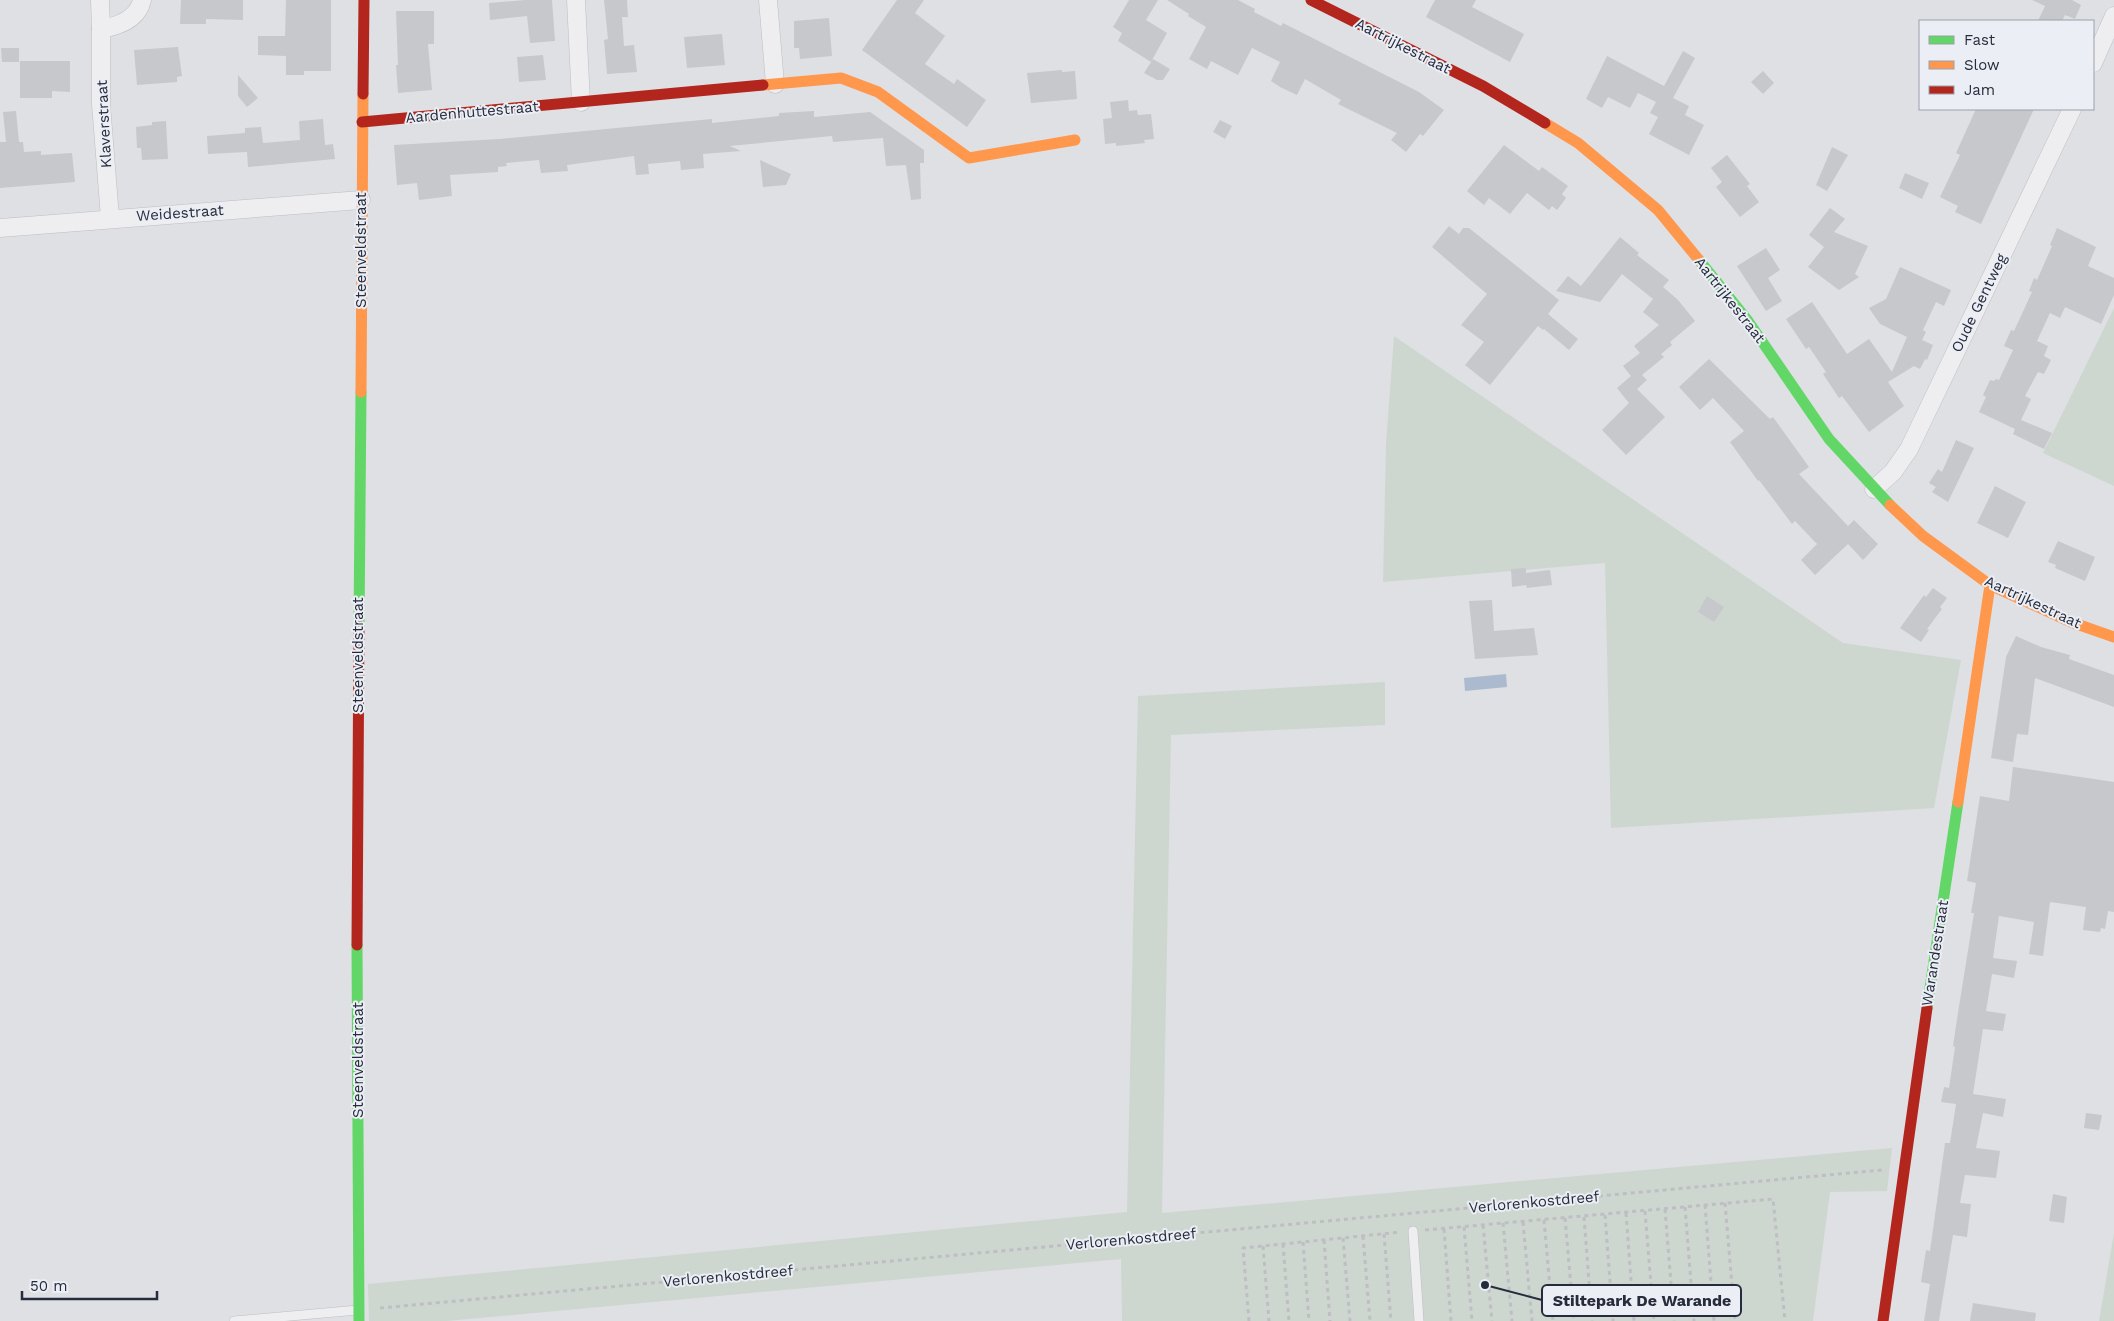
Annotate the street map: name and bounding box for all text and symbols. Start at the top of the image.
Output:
street label: Aartrijkestraat [1352,14,1454,78]
legend [1919,20,2094,110]
text: Fast [1964,31,1996,49]
text: Slow [1964,56,2000,74]
street label: Klaverstraat [93,79,115,168]
text: Jam [1964,81,1995,99]
street label: Aardenhuttestraat [405,97,540,127]
street label: Steenveldstraat [352,191,370,308]
street label: Weidestraat [136,201,225,225]
street label: Oude Gentweg [1947,251,2011,355]
street label: Aartrijkestraat [1691,253,1770,347]
street label: Aartrijkestraat [1982,572,2085,633]
street label: Steenveldstraat [349,596,367,713]
street label: Warandestraat [1918,898,1952,1007]
street label: Steenveldstraat [349,1001,367,1118]
street label: Verlorenkostdreef [1468,1187,1600,1217]
street label: Verlorenkostdreef [1065,1224,1197,1254]
street label: Verlorenkostdreef [662,1261,794,1291]
scale bar [22,1268,158,1300]
text: 50 m [30,1277,67,1295]
callout: Stiltepark De Warande [1542,1285,1741,1316]
text: Stiltepark De Warande [1553,1291,1731,1310]

